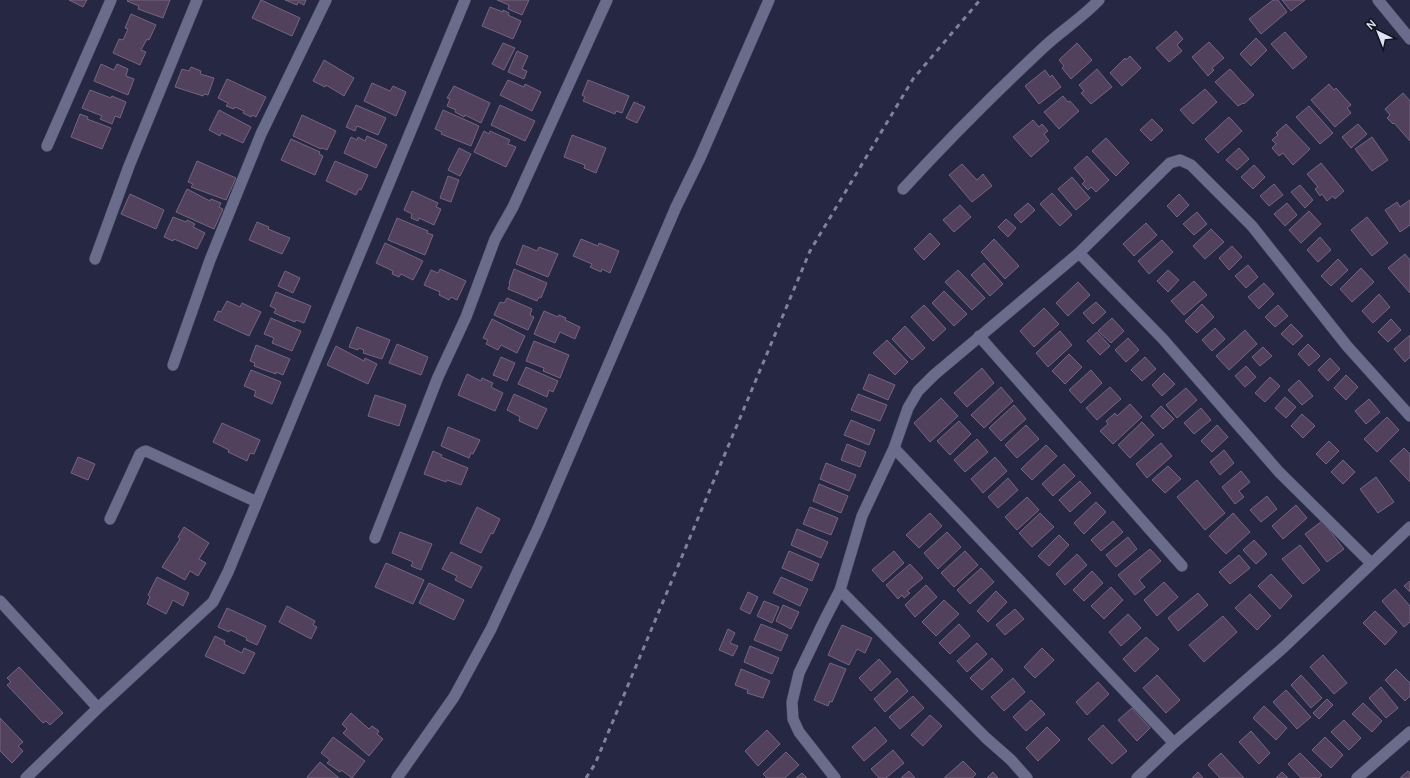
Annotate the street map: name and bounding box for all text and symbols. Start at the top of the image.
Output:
north arrow [1358,12,1398,52]
text: N [1363,16,1379,33]

